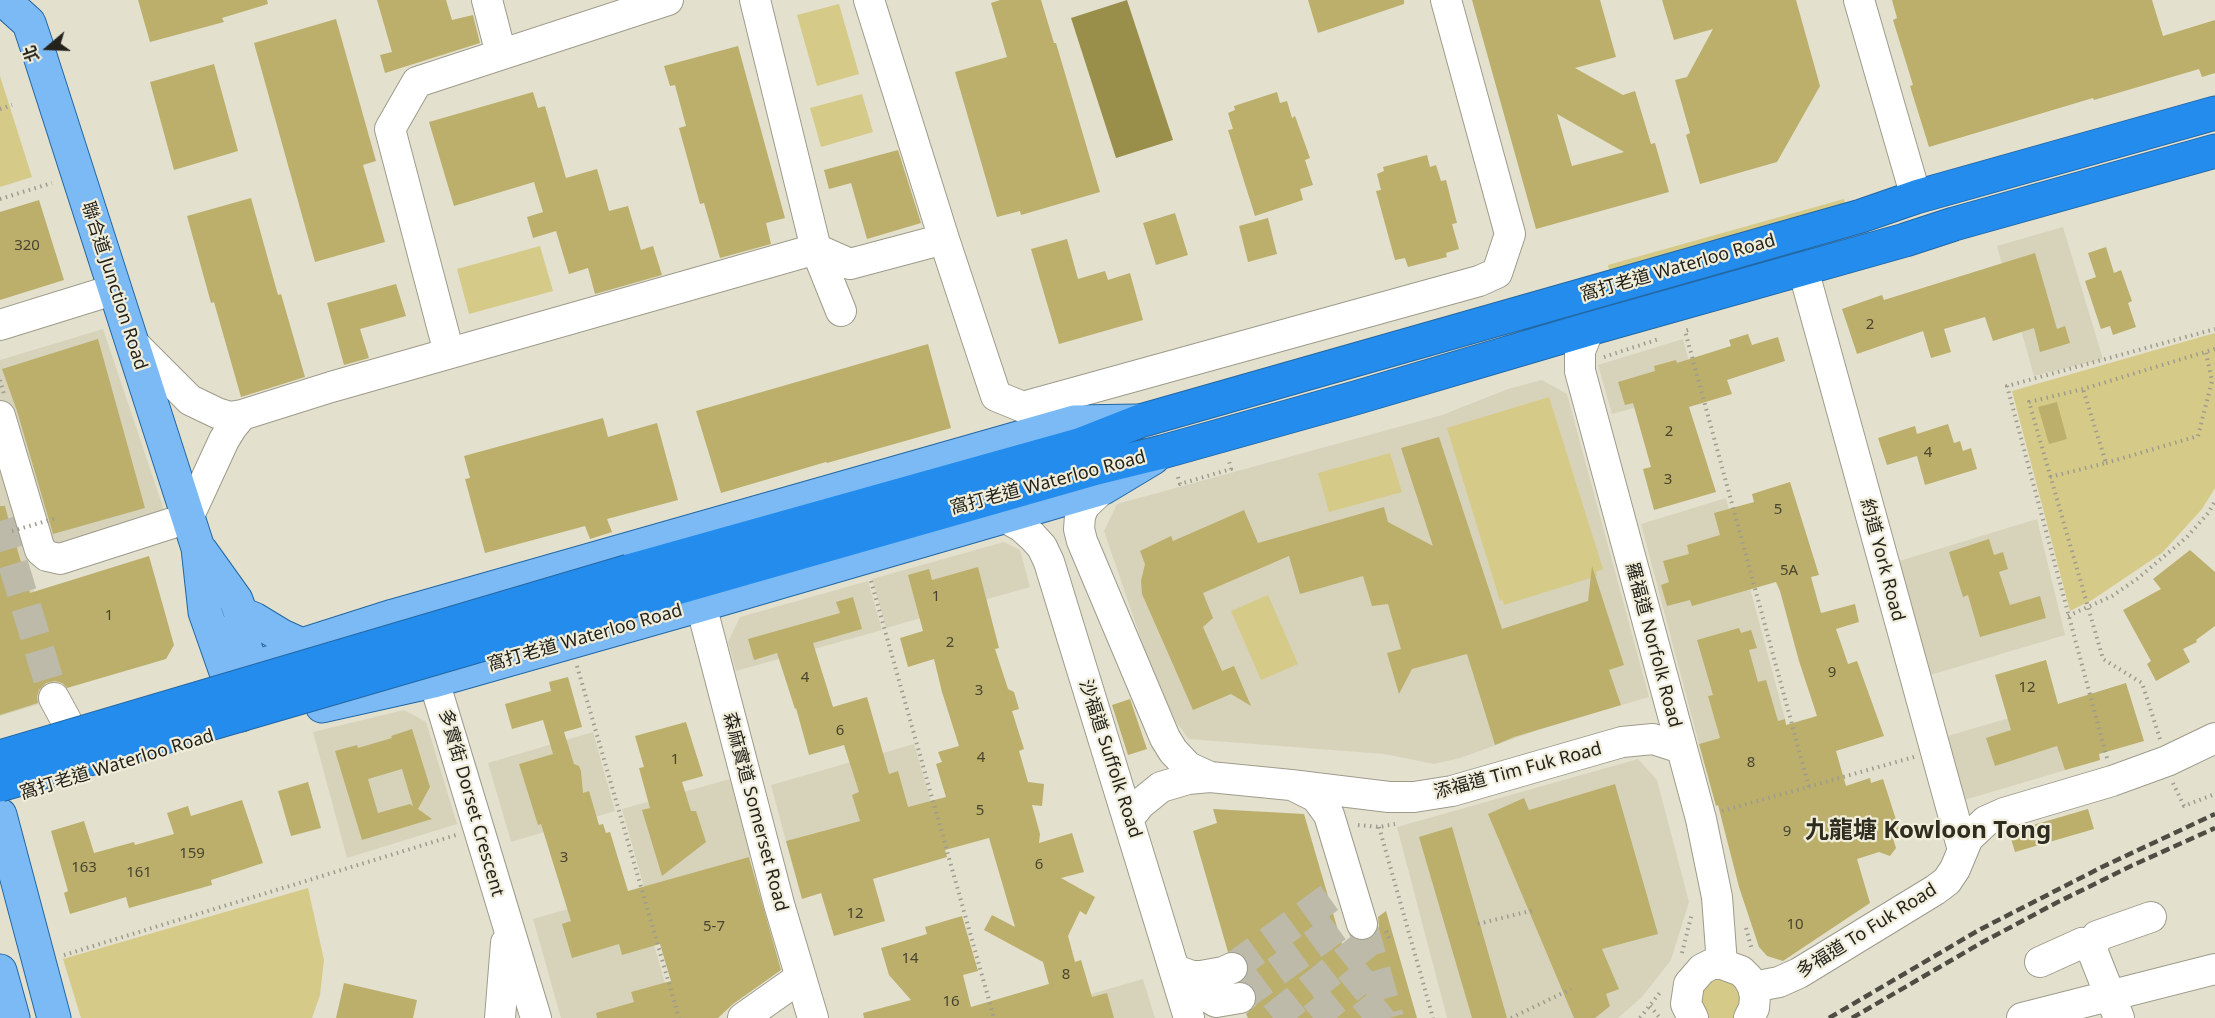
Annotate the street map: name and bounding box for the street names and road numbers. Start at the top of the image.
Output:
street label: 聯合道 Junction Road [77,199,151,373]
street label: 窩打老道 Waterloo Road [1578,230,1778,306]
street label: 窩打老道 Waterloo Road [948,446,1148,520]
street label: 約道 York Road [1855,496,1909,624]
street label: 羅福道 Norfolk Road [1621,560,1685,730]
street label: 窩打老道 Waterloo Road [485,600,685,676]
street label: 沙福道 Suffolk Road [1074,677,1146,841]
street label: 多實街 Dorset Crescent [434,707,508,899]
street label: 森麻實道 Somerset Road [718,710,792,914]
street label: 窩打老道 Waterloo Road [17,725,217,805]
street label: 添福道 Tim Fuk Road [1432,738,1604,804]
street label: 多福道 To Fuk Road [1793,879,1941,983]

